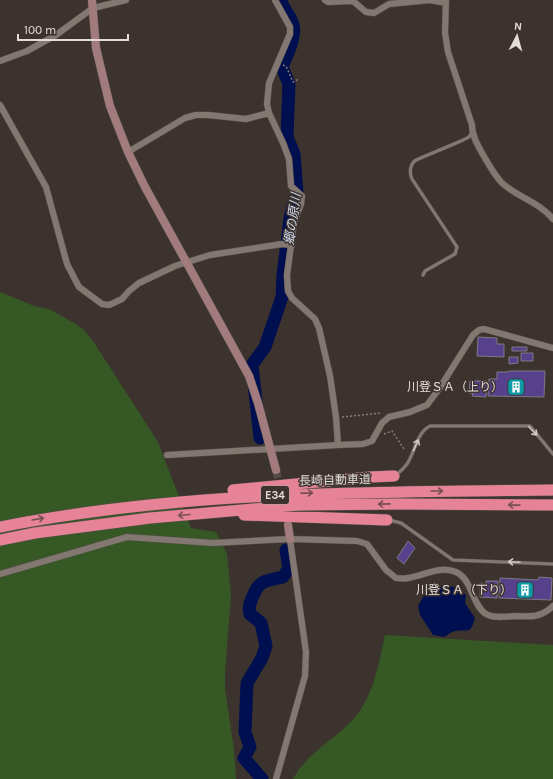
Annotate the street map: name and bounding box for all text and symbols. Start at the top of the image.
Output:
scale bar [18,16,128,42]
north arrow [497,16,537,56]
text: N [513,20,523,33]
text: 100 m [24,23,56,37]
water label: 郷の原川 [281,190,304,246]
building icon: 川登ＳＡ（上り） [506,377,526,397]
place label: 川登ＳＡ（上り） [407,380,503,394]
one-way arrow [529,426,538,436]
one-way arrow [413,439,420,451]
street label: 長崎自動車道 [299,472,371,488]
road number: E34 [261,486,289,504]
one-way arrow [430,487,443,495]
one-way arrow [300,489,313,497]
one-way arrow [378,500,391,508]
one-way arrow [508,501,521,509]
one-way arrow [178,511,191,518]
one-way arrow [31,515,44,523]
one-way arrow [508,559,521,566]
building icon: 川登ＳＡ（下り） [515,580,535,600]
place label: 川登ＳＡ（下り） [416,583,512,597]

